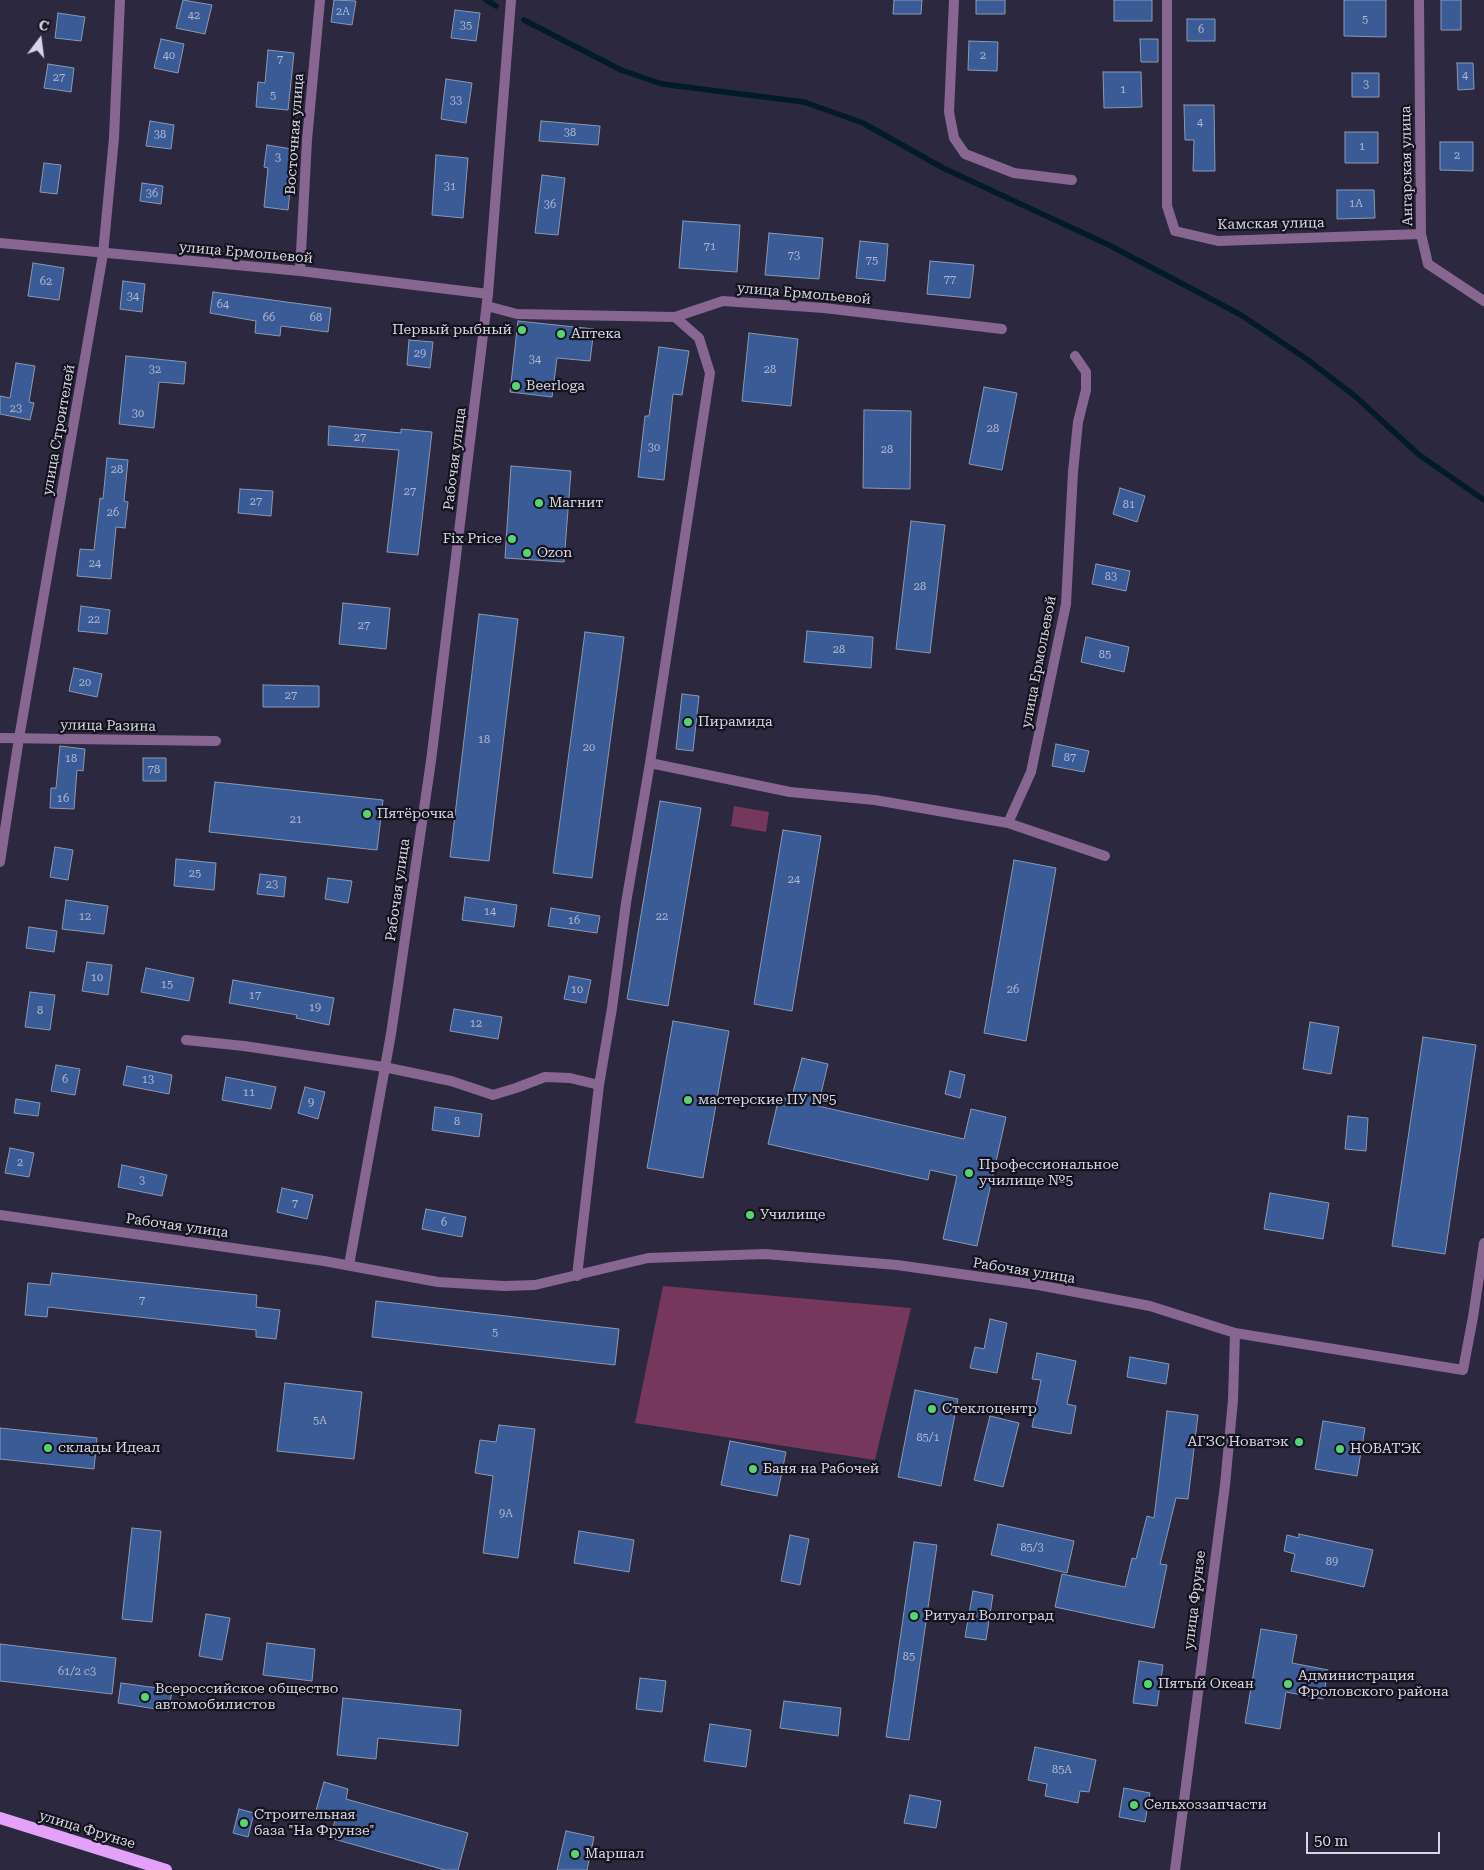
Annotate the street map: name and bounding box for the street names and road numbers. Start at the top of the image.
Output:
street label: Восточная улица [282,73,308,195]
street label: Ангарская улица [1398,106,1416,226]
street label: Камская улица [1217,215,1325,233]
street label: улица Ермольевой [178,239,314,267]
street label: улица Ермольевой [736,280,872,308]
street label: улица Строителей [39,363,79,497]
street label: Рабочая улица [440,407,470,511]
street label: улица Ермольевой [1018,594,1060,730]
street label: улица Разина [60,717,156,735]
street label: Рабочая улица [382,838,414,942]
street label: Рабочая улица [125,1210,229,1242]
street label: Рабочая улица [972,1255,1076,1287]
street label: улица Фрунзе [1181,1549,1209,1651]
street label: улица Фрунзе [37,1807,137,1853]

